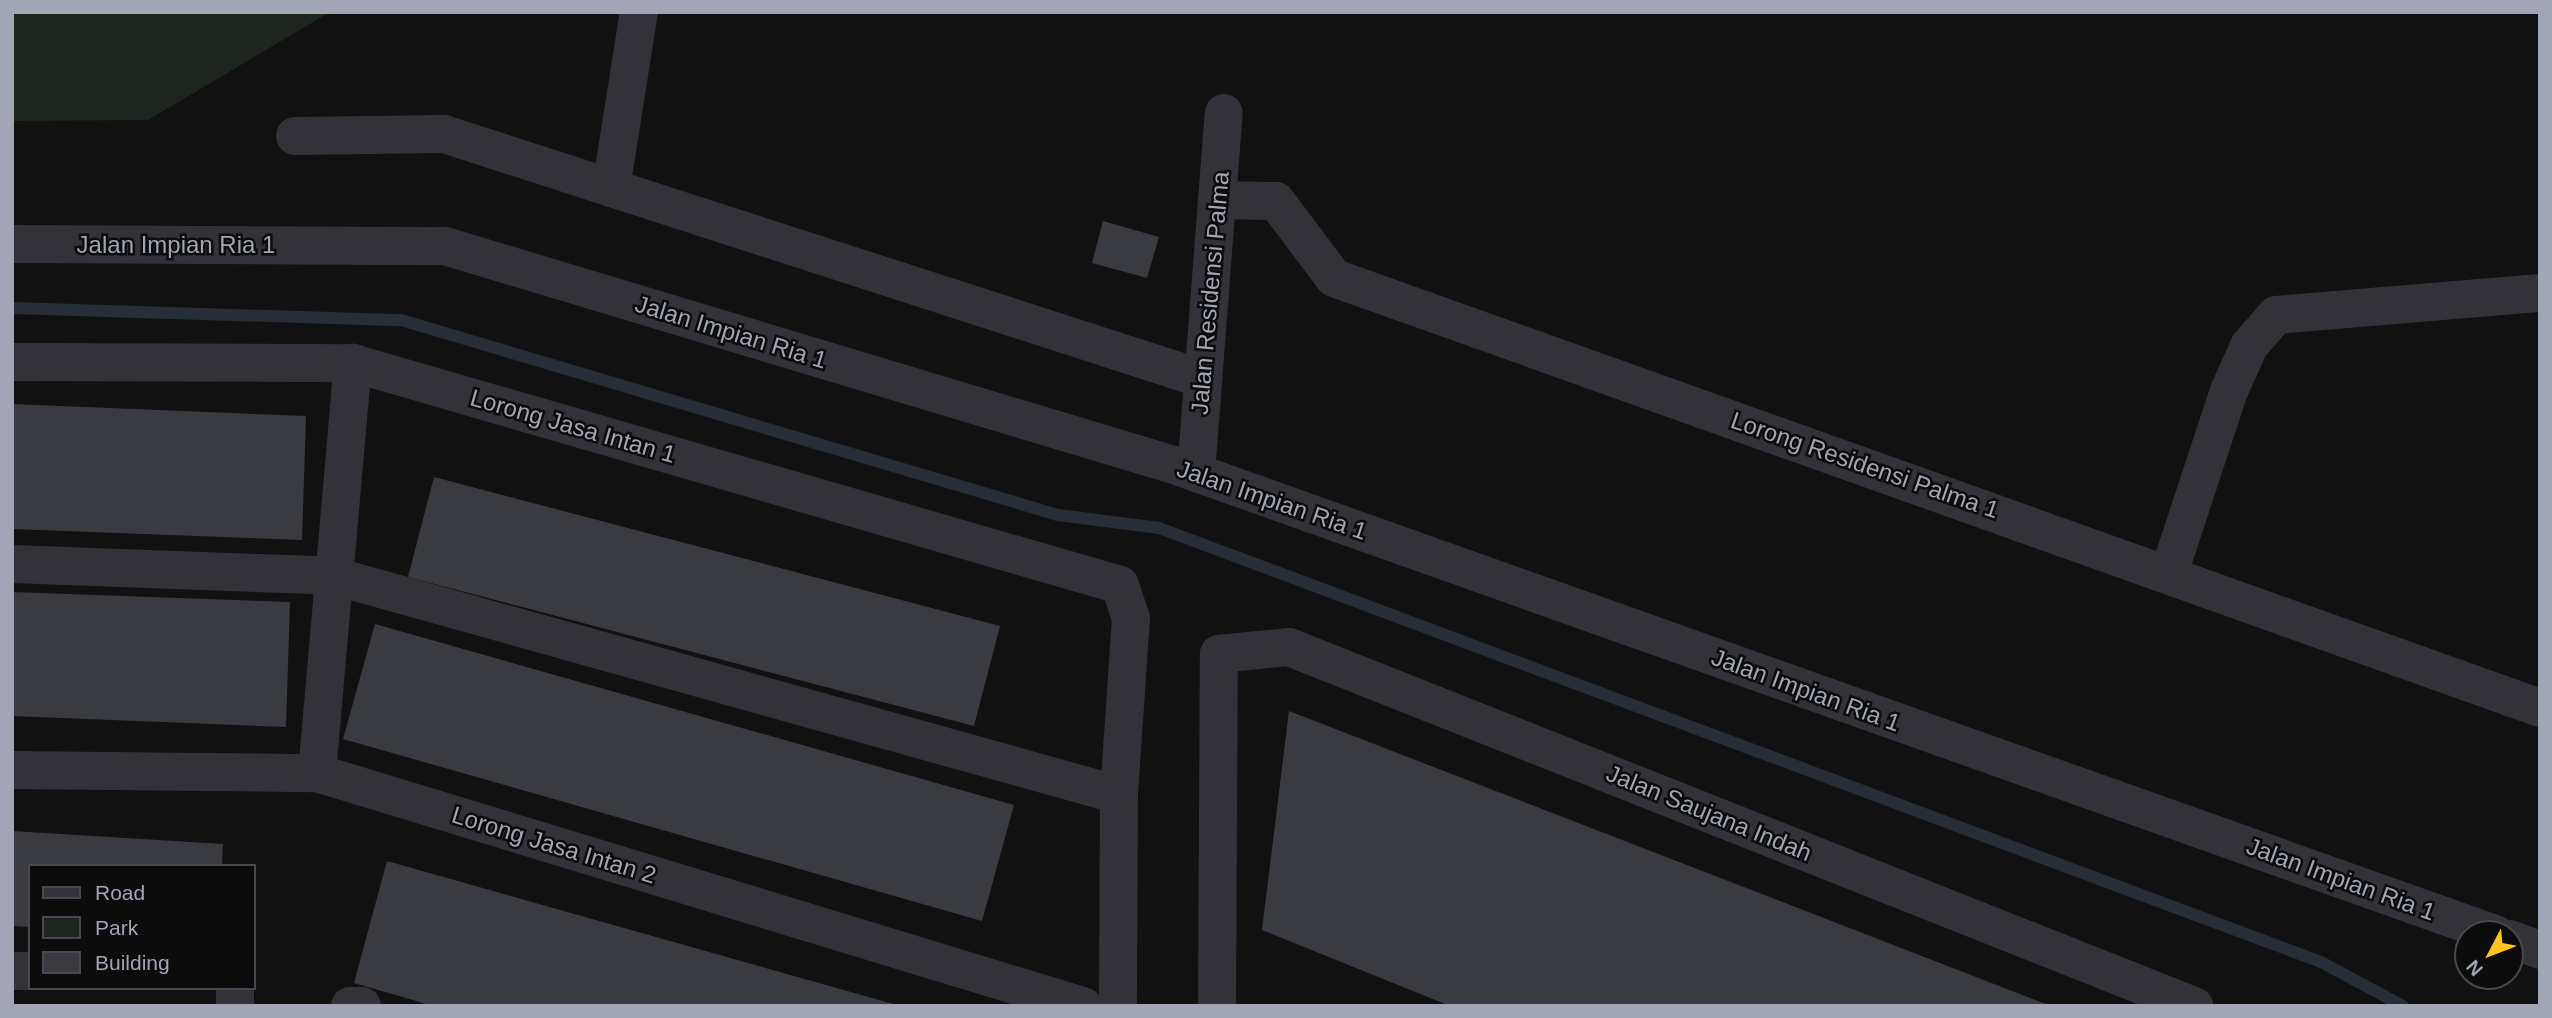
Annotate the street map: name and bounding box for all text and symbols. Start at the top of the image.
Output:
street label: Jalan Residensi Palma [1185,170,1235,416]
street label: Jalan Impian Ria 1 [77,231,275,259]
street label: Jalan Impian Ria 1 [632,289,830,375]
street label: Lorong Jasa Intan 1 [467,383,679,469]
street label: Lorong Residensi Palma 1 [1727,406,2003,524]
street label: Jalan Impian Ria 1 [1173,454,1371,546]
street label: Jalan Impian Ria 1 [1708,642,1904,738]
street label: Jalan Saujana Indah [1602,759,1816,867]
street label: Lorong Jasa Intan 2 [448,800,660,890]
street label: Jalan Impian Ria 1 [2243,831,2439,927]
legend [28,864,256,990]
text: Road [95,881,145,904]
text: Park [95,916,138,939]
north arrow [2454,920,2524,990]
text: Building [95,951,170,974]
text: N [2462,956,2487,980]

